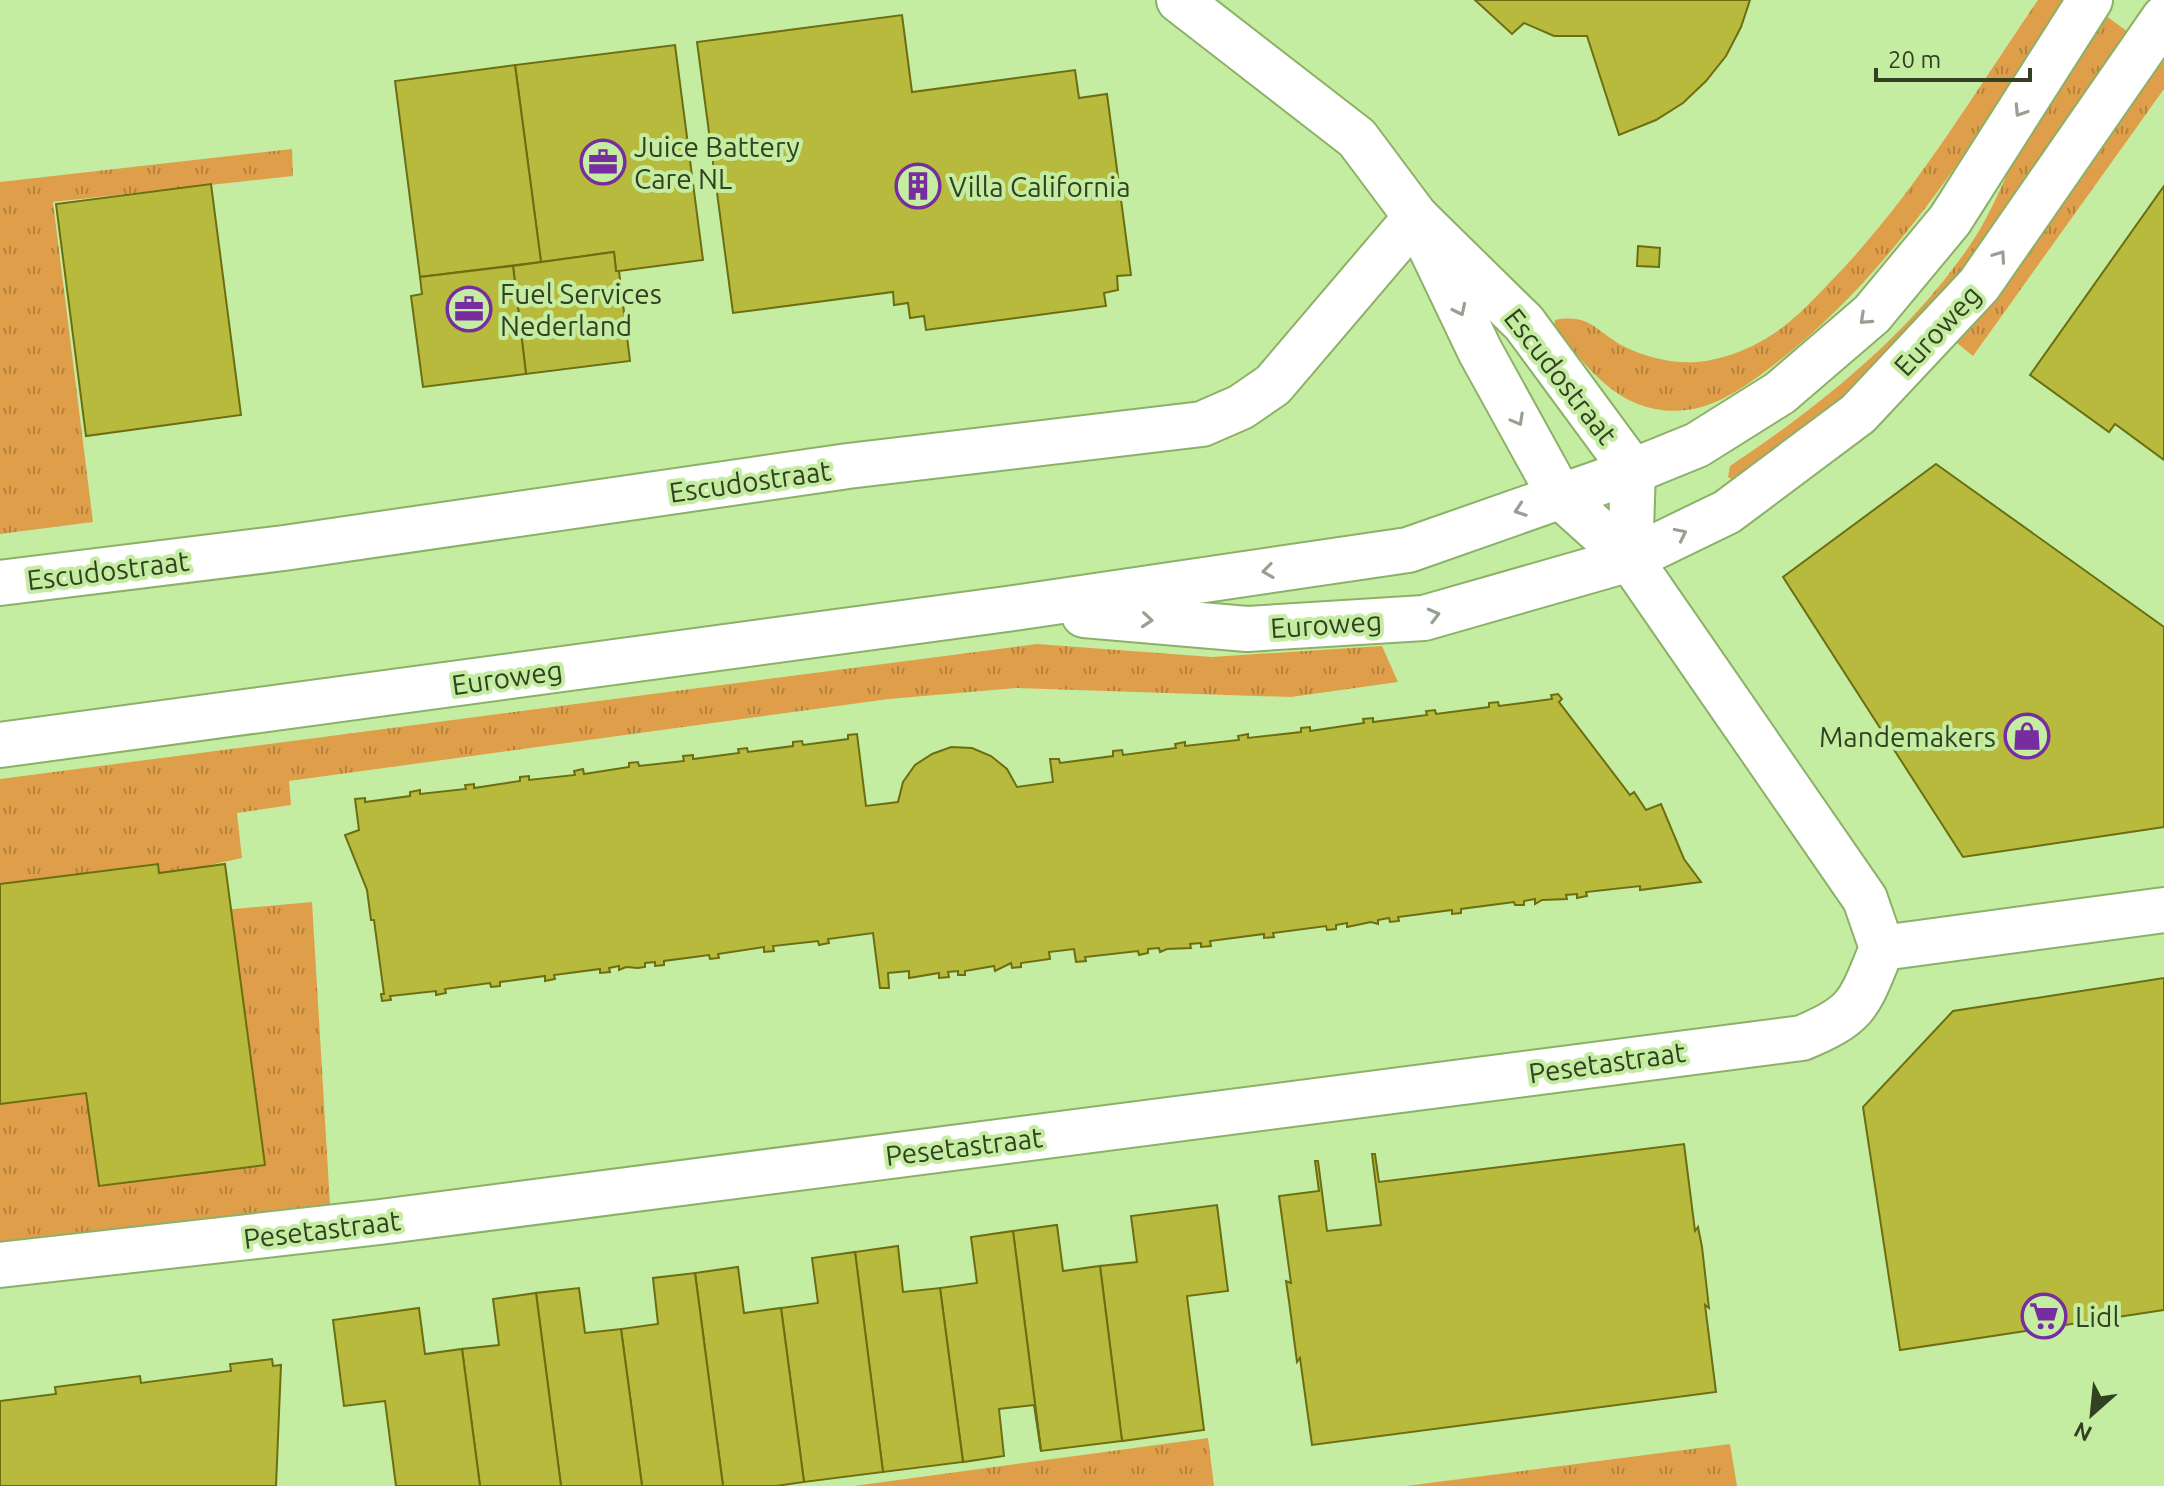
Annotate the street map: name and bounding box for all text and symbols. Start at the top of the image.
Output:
scale bar [1876,32,2030,82]
text: 20 m [1888,46,1941,73]
one-way arrow [2014,102,2029,116]
place label: Juice Battery Care NL [634,131,800,194]
office icon: Juice Battery Care NL [579,138,627,186]
building icon: Villa California [894,162,942,210]
place label: Villa California [949,171,1131,202]
one-way arrow [1990,250,2005,264]
place label: Fuel Services Nederland [500,278,662,341]
street label: Euroweg [1888,279,1986,381]
office icon: Fuel Services Nederland [445,285,493,333]
one-way arrow [1450,301,1466,316]
street label: Escudostraat [1499,302,1623,450]
one-way arrow [1860,309,1875,323]
one-way arrow [1508,411,1524,426]
street label: Escudostraat [667,454,833,508]
one-way arrow [1513,501,1527,517]
one-way arrow [1672,529,1687,544]
street label: Escudostraat [25,545,191,595]
one-way arrow [1261,561,1275,578]
street label: Euroweg [1269,605,1383,643]
one-way arrow [1427,607,1441,624]
one-way arrow [1141,612,1154,629]
street label: Euroweg [450,654,564,700]
shop icon: Mandemakers [2003,712,2051,760]
place label: Mandemakers [1819,721,1996,752]
street label: Pesetastraat [1527,1036,1687,1088]
street label: Pesetastraat [884,1121,1044,1171]
street label: Pesetastraat [242,1204,402,1254]
supermarket icon: Lidl [2020,1292,2068,1340]
place label: Lidl [2075,1301,2120,1332]
north arrow [2052,1374,2132,1454]
text: N [2070,1417,2096,1447]

